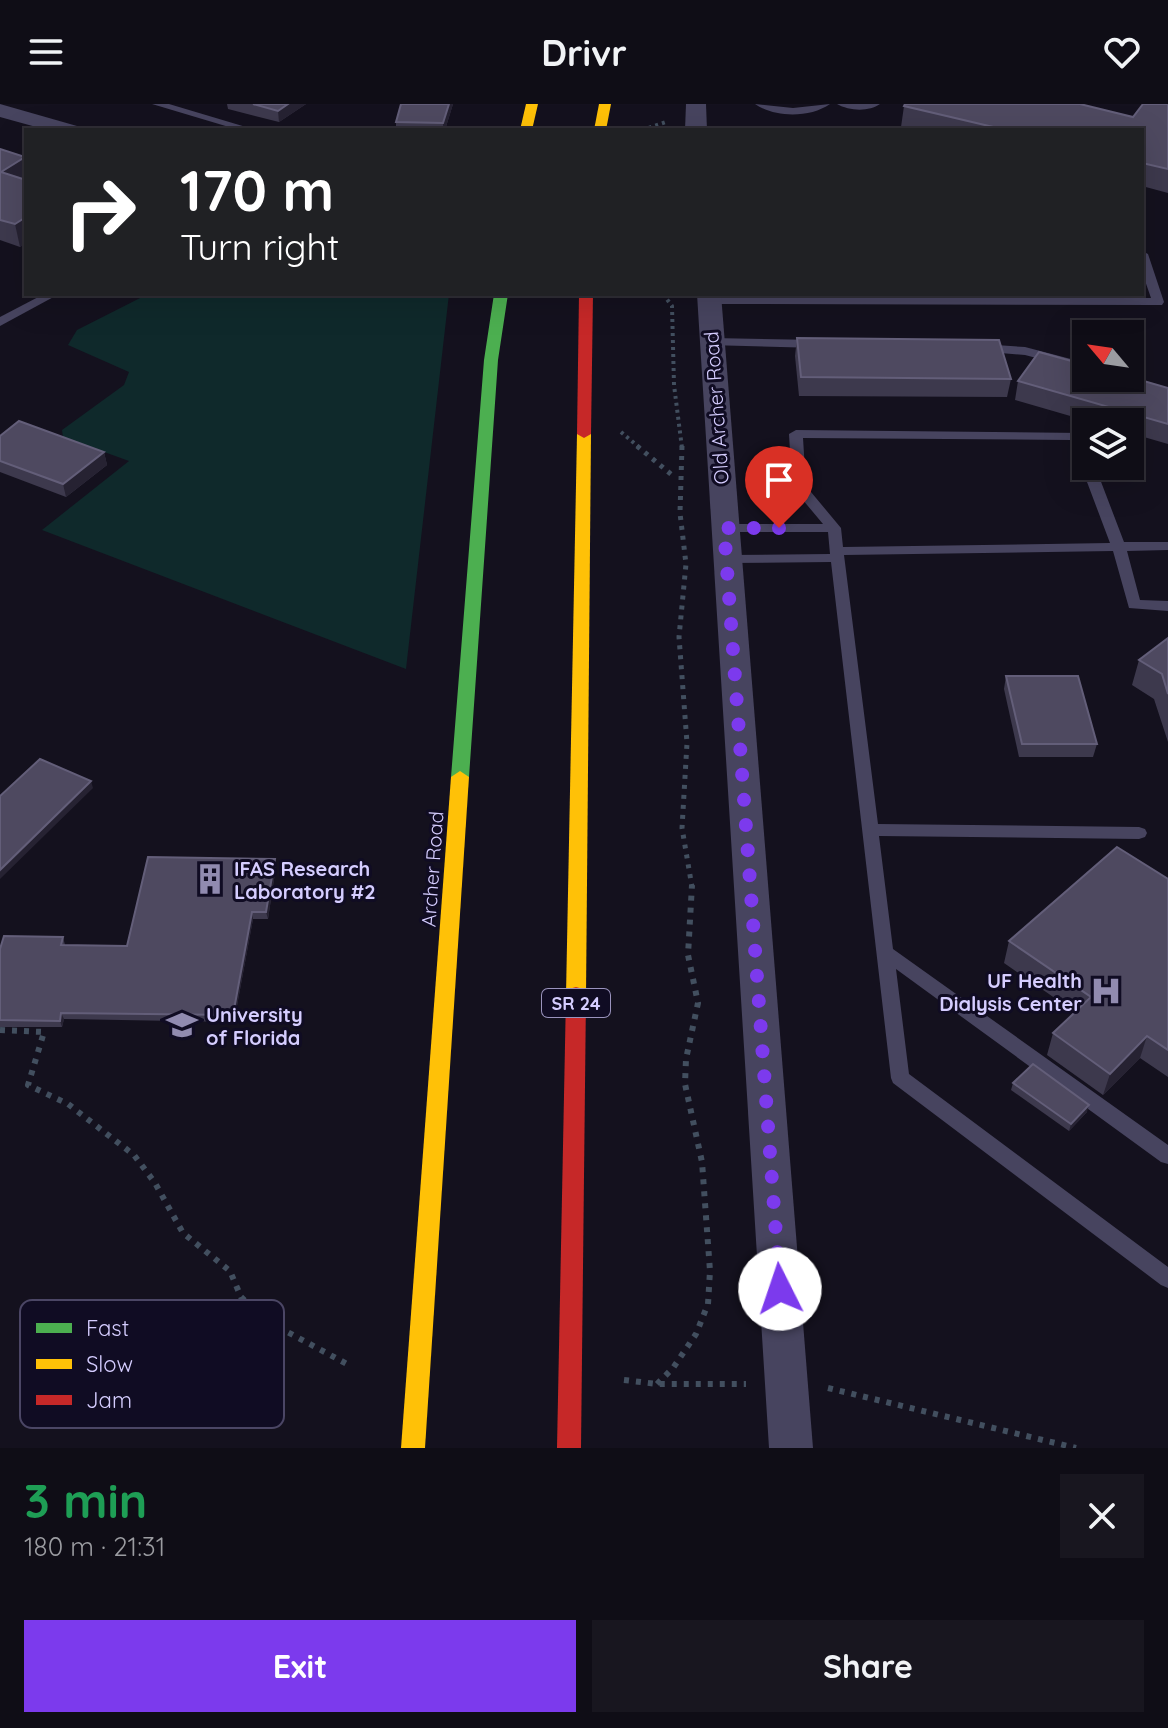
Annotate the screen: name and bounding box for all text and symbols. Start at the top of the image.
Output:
icon: menu [24,30,68,74]
text: Drivr [541,30,627,75]
icon: heart [1100,30,1144,74]
text: 170 m [180,155,334,225]
icon: right [48,160,152,264]
text: Turn right [180,224,339,269]
north arrow [1072,320,1144,392]
map controls [1072,320,1144,480]
street label: Old Archer Road [698,331,734,485]
button: layers [1072,408,1144,480]
pin [745,446,813,528]
icon: arrive [757,458,801,502]
street label: Archer Road [415,810,449,928]
place label: IFAS Research Laboratory #2 [234,856,376,904]
building icon: IFAS Research Laboratory #2 [193,862,227,896]
place label: UF Health Dialysis Center [939,968,1082,1016]
hospital icon: UF Health Dialysis Center [1089,974,1123,1008]
road number: SR 24 [542,989,610,1017]
place label: University of Florida [206,1002,303,1050]
school or university icon: University of Florida [165,1008,199,1042]
position arrow [738,1247,822,1331]
legend [20,1300,284,1428]
text: Fast [86,1314,129,1342]
text: Slow [86,1350,133,1378]
text: Jam [86,1386,132,1414]
text: 3 min [24,1470,147,1530]
button: close [1060,1474,1144,1558]
text: 180 m · 21:31 [24,1530,165,1563]
button: Exit [24,1620,576,1712]
button: Share [592,1620,1144,1712]

